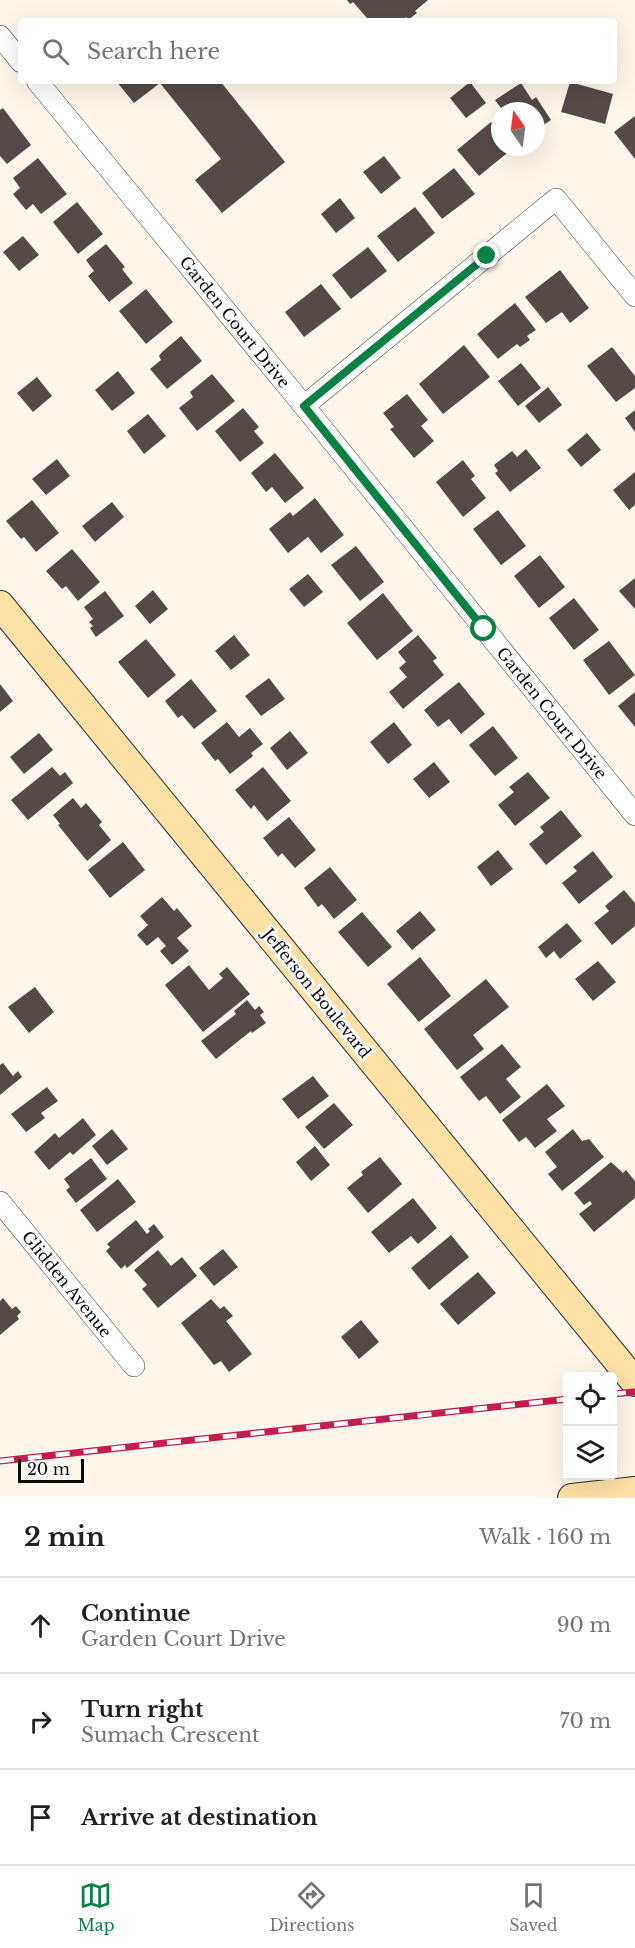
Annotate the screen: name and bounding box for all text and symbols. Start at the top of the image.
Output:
search box [18,18,617,84]
icon: search [39,35,72,68]
text: Search here [87,38,220,65]
north arrow [491,102,545,156]
route end [473,242,499,268]
street label: Garden Court Drive [176,252,294,392]
route start [470,615,496,641]
street label: Garden Court Drive [493,643,611,783]
street label: Jefferson Boulevard [257,923,376,1062]
street label: Glidden Avenue [18,1227,116,1341]
map controls [563,1372,617,1480]
button: locate [563,1372,617,1426]
button: layers [563,1426,617,1480]
scale bar [18,1456,84,1484]
text: 20 m [27,1459,70,1479]
text: 2 min [24,1521,105,1553]
text: Walk · 160 m [479,1525,611,1549]
text: Continue [81,1600,190,1627]
icon: ahead [24,1609,57,1642]
text: 90 m [557,1613,611,1637]
text: Garden Court Drive [81,1627,286,1651]
text: Turn right [81,1696,203,1723]
icon: right [24,1705,57,1738]
text: 70 m [559,1709,611,1733]
text: Sumach Crescent [81,1723,259,1747]
icon: arrive [24,1801,57,1834]
text: Arrive at destination [81,1804,318,1831]
tab: Map [77,1879,115,1935]
tab: Directions [269,1879,354,1935]
tab: Saved [509,1879,558,1935]

